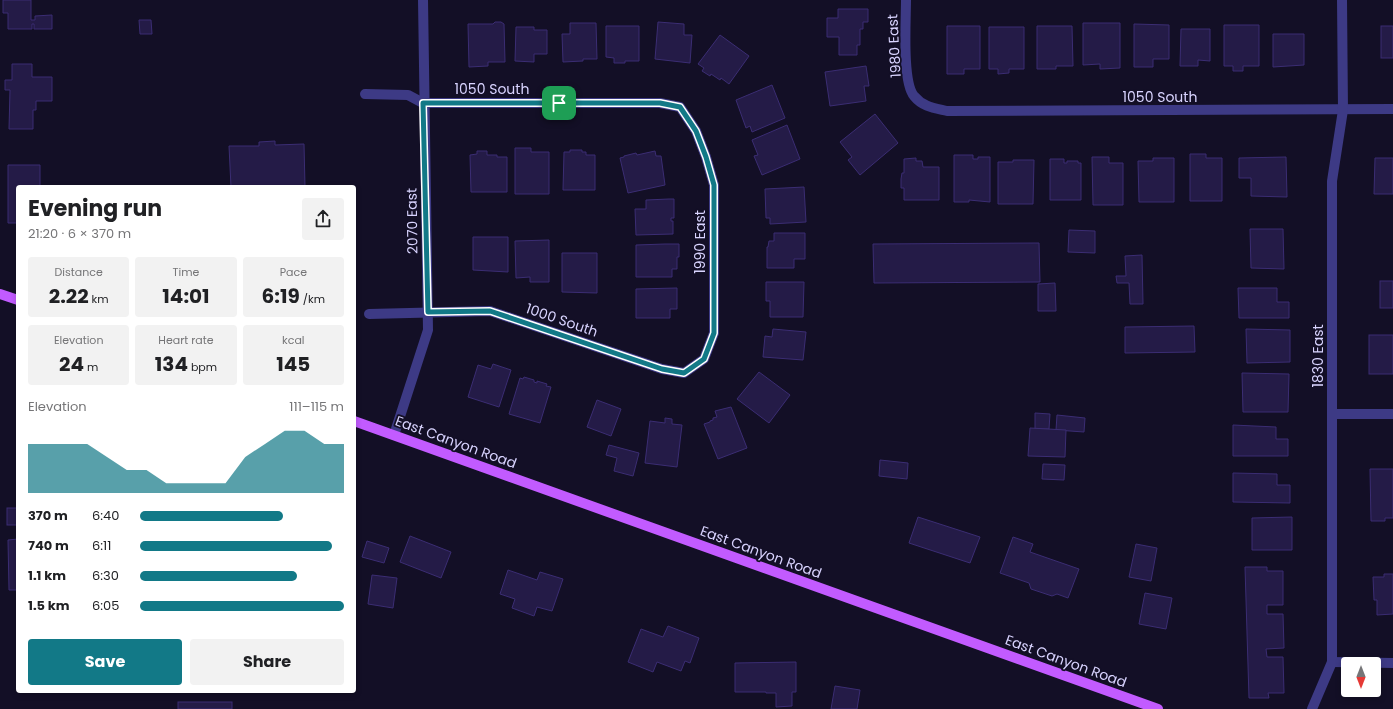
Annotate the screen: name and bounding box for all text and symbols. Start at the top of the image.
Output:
street label: 1980 East [882,14,906,78]
street label: 1050 South [455,79,529,99]
pin [542,86,576,120]
street label: 1050 South [1123,87,1197,107]
icon: arrive [548,92,570,114]
street label: 2070 East [401,188,423,254]
text: Evening run [28,193,162,224]
button: share [302,198,344,240]
street label: 1990 East [690,210,710,274]
text: 21:20 · 6 × 370 m [28,224,131,243]
text: Distance [55,264,103,280]
text: Time [173,264,199,280]
text: Pace [280,264,307,280]
text: 2.22 [49,282,89,310]
text: 14:01 [162,282,210,310]
text: 6:19 [262,282,300,310]
text: km [89,291,109,307]
text: /km [300,291,325,307]
street label: 1000 South [523,298,601,342]
street label: 1830 East [1308,324,1328,388]
text: Elevation [54,332,103,348]
text: Heart rate [158,332,214,348]
text: kcal [282,332,305,348]
text: 24 [59,350,84,378]
text: 134 [155,350,188,378]
text: 145 [276,350,310,378]
text: m [84,359,98,375]
text: bpm [188,359,217,375]
text: Elevation [28,397,87,416]
text: 111–115 m [289,397,344,416]
street label: East Canyon Road [392,411,520,473]
text: 370 m [28,506,68,525]
text: 6:40 [92,506,119,525]
street label: East Canyon Road [697,521,825,583]
text: 740 m [28,536,69,555]
text: 6:11 [92,536,111,555]
text: 1.1 km [28,566,66,585]
text: 6:30 [92,566,119,585]
text: 1.5 km [28,596,70,615]
text: 6:05 [92,596,119,615]
street label: East Canyon Road [1002,630,1130,692]
button: Save [28,639,182,685]
button: Share [190,639,344,685]
north arrow [1341,657,1381,697]
map controls [1341,657,1381,697]

